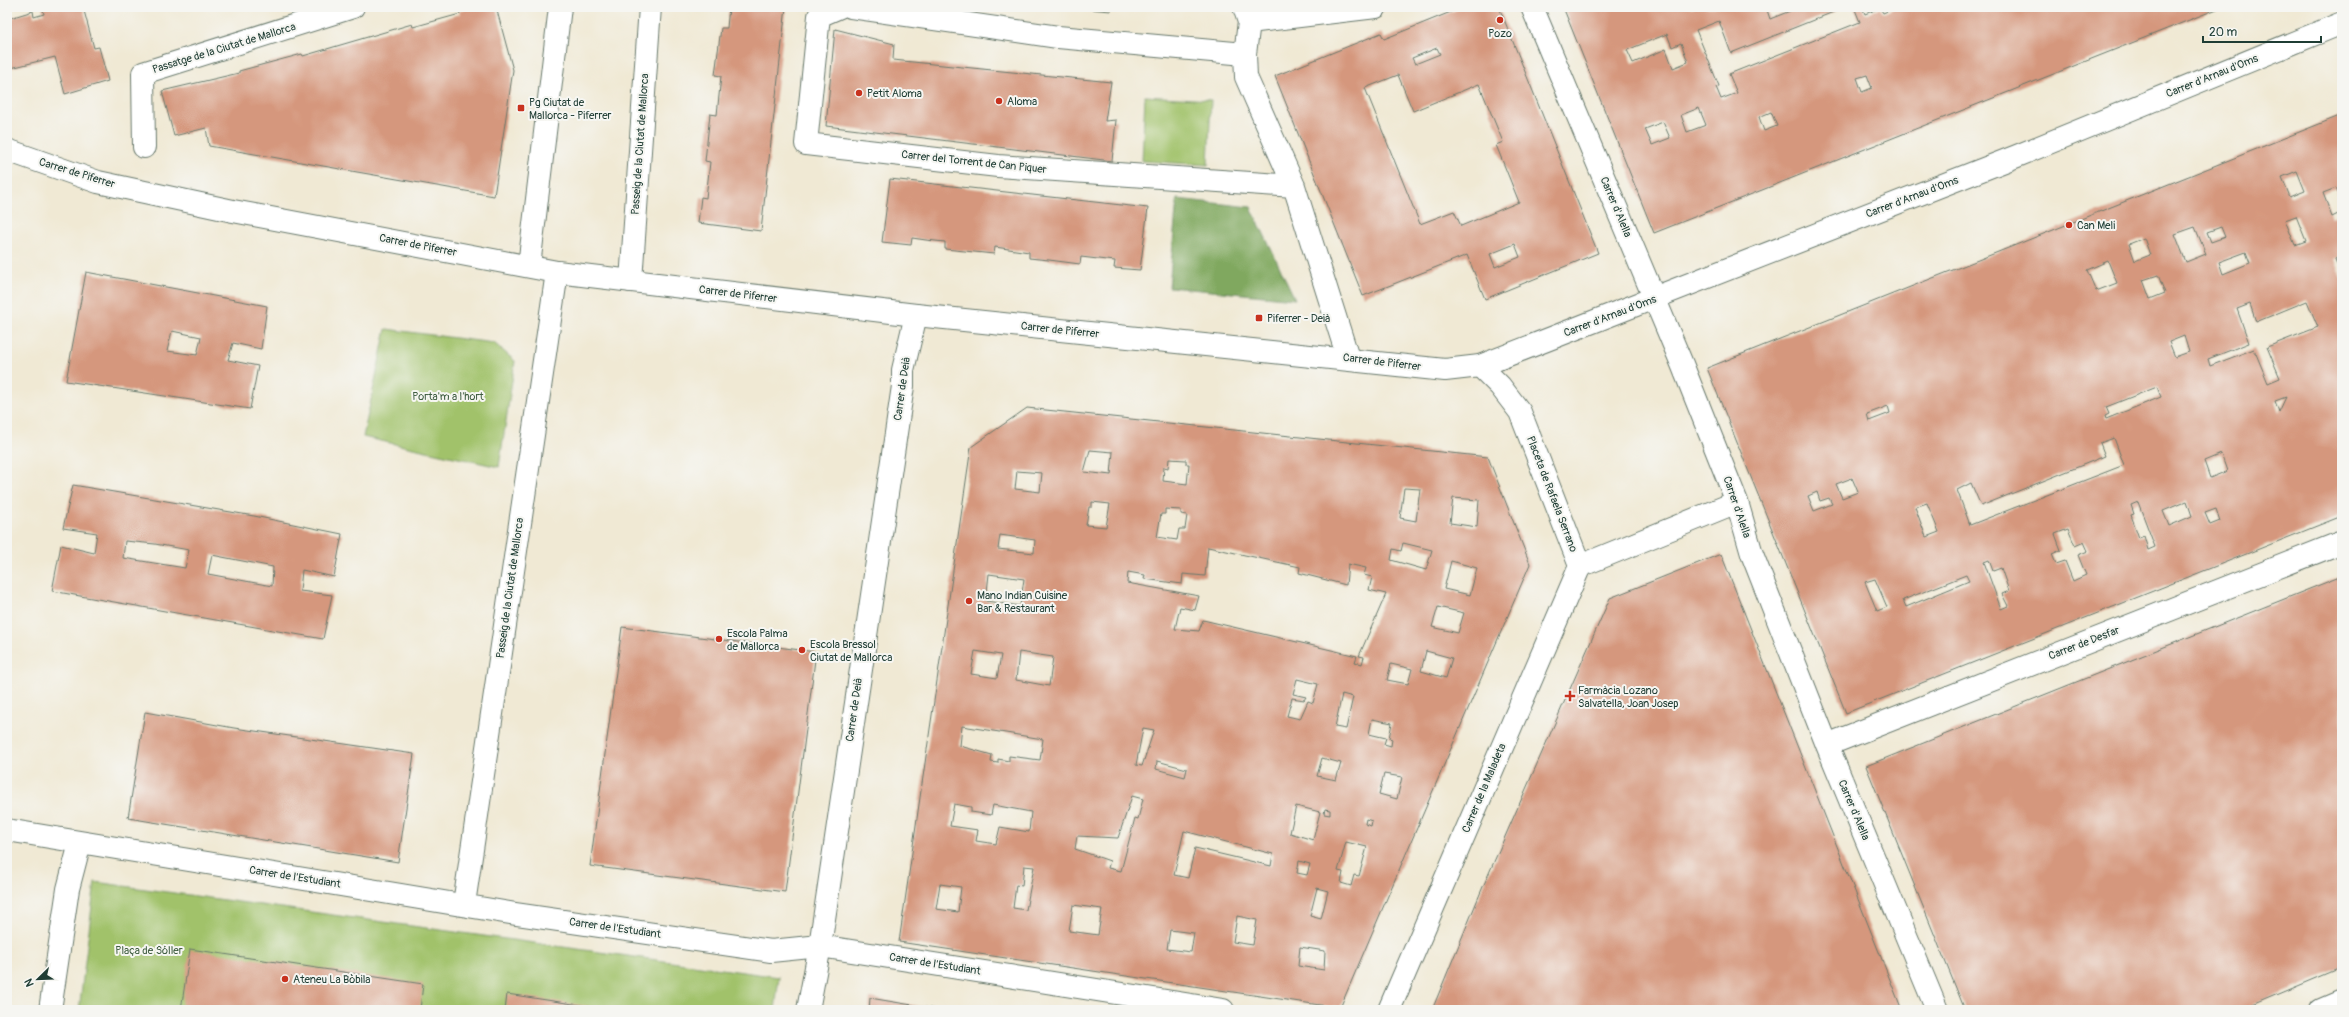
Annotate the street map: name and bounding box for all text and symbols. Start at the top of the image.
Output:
marker: Pozo [1495,15,1505,25]
scale bar [2203,18,2321,44]
street label: Passatge de la Ciutat de Mallorca [151,20,297,76]
text: 20 m [2209,25,2238,40]
place label: Pozo [1488,27,1512,40]
street label: Carrer d'Arnau d'Oms [2164,52,2260,100]
street label: Passeig de la Ciutat de Mallorca [629,73,651,215]
place label: Petit Aloma [867,87,922,100]
marker: Petit Aloma [854,88,864,98]
place label: Aloma [1007,95,1037,108]
place label: Pg Ciutat de Mallorca - Piferrer [529,96,612,122]
marker: Aloma [994,96,1004,106]
marker: Pg Ciutat de Mallorca - Piferrer [516,103,526,113]
street label: Carrer del Torrent de Can Piquer [901,148,1047,176]
street label: Carrer de Piferrer [37,155,117,191]
street label: Carrer d'Arnau d'Oms [1864,173,1960,221]
street label: Carrer d'Alella [1597,175,1635,239]
place label: Can Meli [2077,219,2115,232]
marker: Can Meli [2064,220,2074,230]
street label: Carrer de Piferrer [378,231,458,259]
street label: Carrer de Piferrer [698,283,778,305]
street label: Carrer d'Arnau d'Oms [1562,292,1658,340]
place label: Piferrer - Deià [1267,312,1330,325]
marker: Piferrer - Deià [1254,313,1264,323]
street label: Carrer de Piferrer [1020,319,1100,341]
street label: Carrer de Piferrer [1342,351,1422,373]
street label: Carrer de Deià [891,356,913,422]
park label: Porta'm a l'hort [412,390,484,403]
street label: Placeta de Rafaela Serrano [1524,434,1580,554]
street label: Carrer d'Alella [1720,474,1754,540]
street label: Passeig de la Ciutat de Mallorca [494,517,526,659]
place label: Mano Indian Cuisine Bar & Restaurant [977,589,1068,615]
marker: Mano Indian Cuisine Bar & Restaurant [964,596,974,606]
street label: Carrer de Desfar [2047,623,2121,662]
place label: Escola Palma de Mallorca [727,627,788,653]
marker: Escola Palma de Mallorca [714,634,724,644]
place label: Escola Bressol Ciutat de Mallorca [810,638,892,664]
marker: Escola Bressol Ciutat de Mallorca [797,645,807,655]
street label: Carrer de Deià [843,677,865,743]
place label: Farmàcia Lozano Salvatella, Joan Josep [1578,684,1678,710]
marker: Farmàcia Lozano Salvatella, Joan Josep [1565,691,1575,701]
street label: Carrer de la Maladeta [1459,741,1509,835]
street label: Carrer d'Alella [1835,778,1873,842]
street label: Carrer de l'Estudiant [248,863,342,891]
street label: Carrer de l'Estudiant [568,915,662,941]
park label: Plaça de Sóller [115,944,183,957]
street label: Carrer de l'Estudiant [888,950,982,978]
north arrow [18,959,58,999]
place label: Ateneu La Bòbila [293,973,370,986]
marker: Ateneu La Bòbila [280,974,290,984]
text: N [22,976,37,989]

